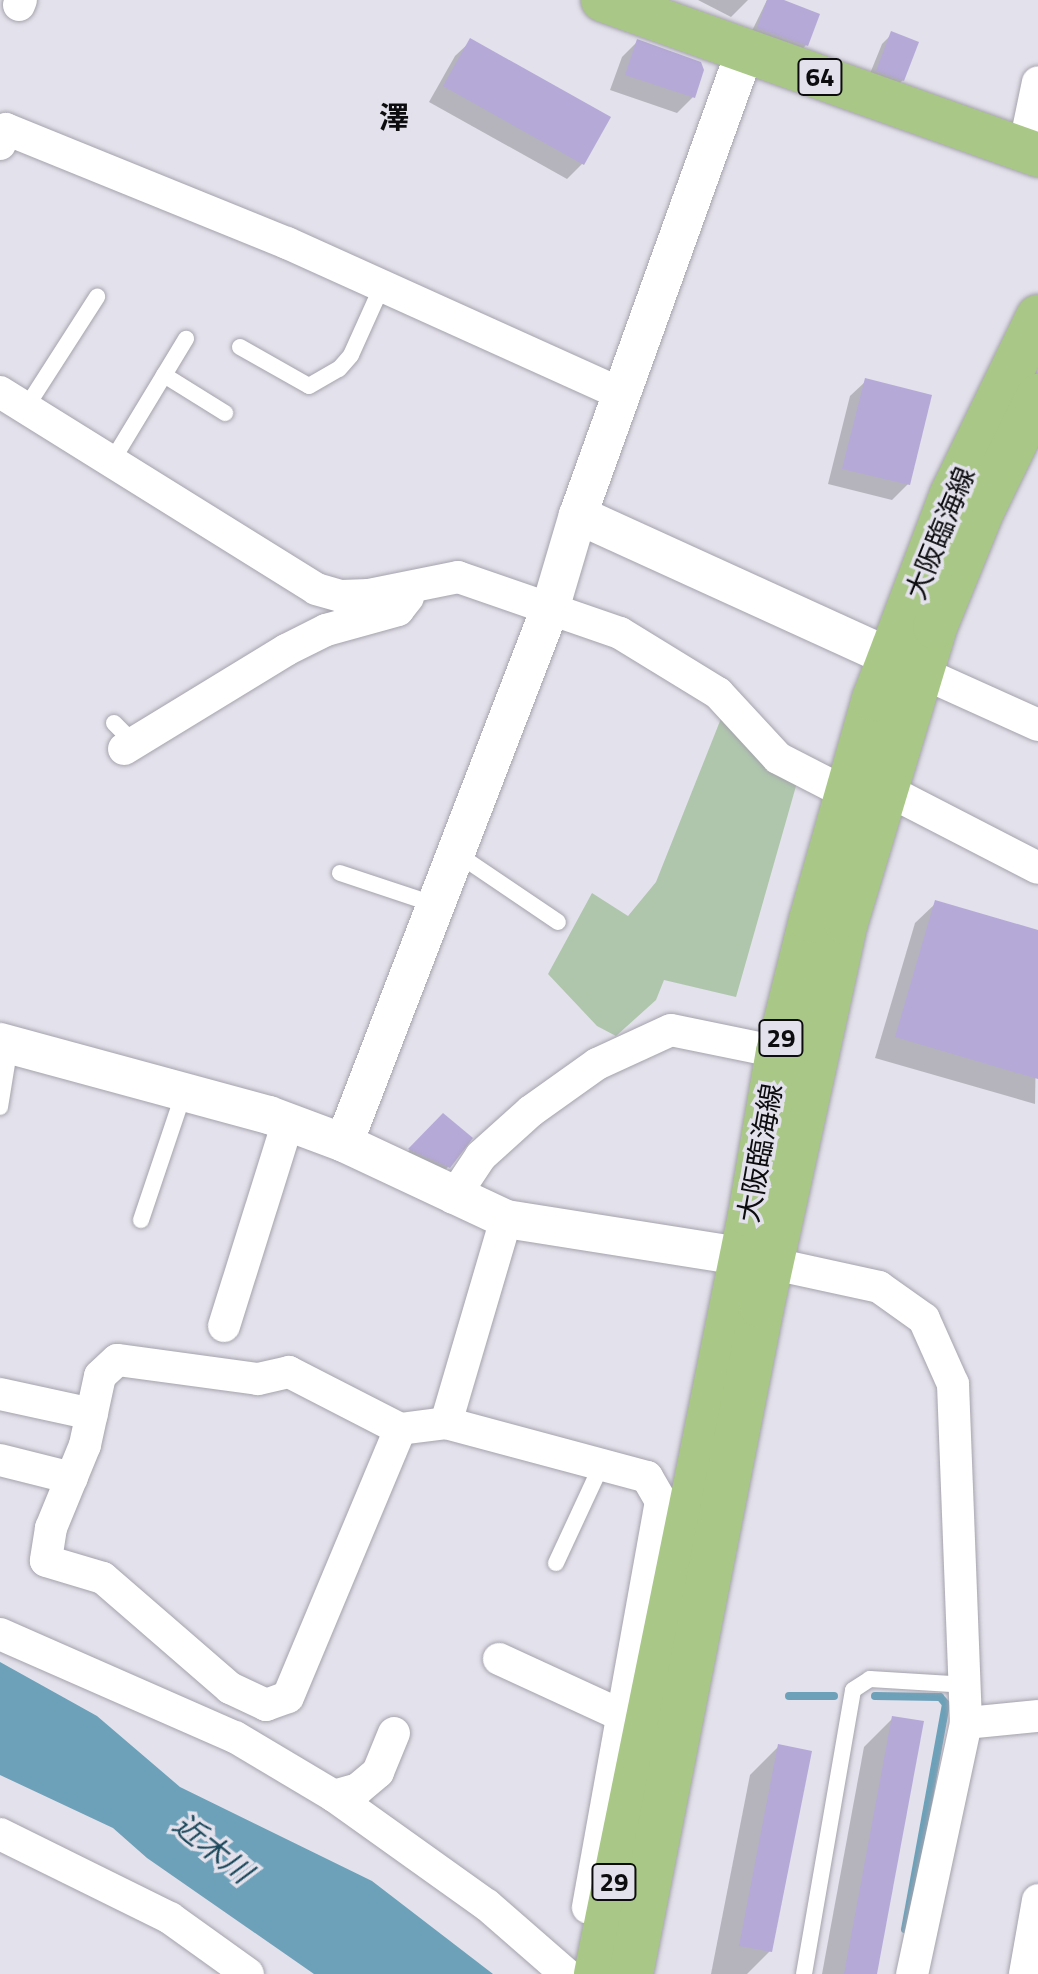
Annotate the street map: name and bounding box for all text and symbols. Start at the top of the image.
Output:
road number: 64 [796,55,844,99]
district label: 澤 [379,99,409,135]
street label: 大阪臨海線 [898,462,982,604]
road number: 29 [757,1016,805,1060]
street label: 大阪臨海線 [731,1081,789,1225]
water label: 近木川 [167,1806,259,1890]
road number: 29 [590,1860,638,1904]

